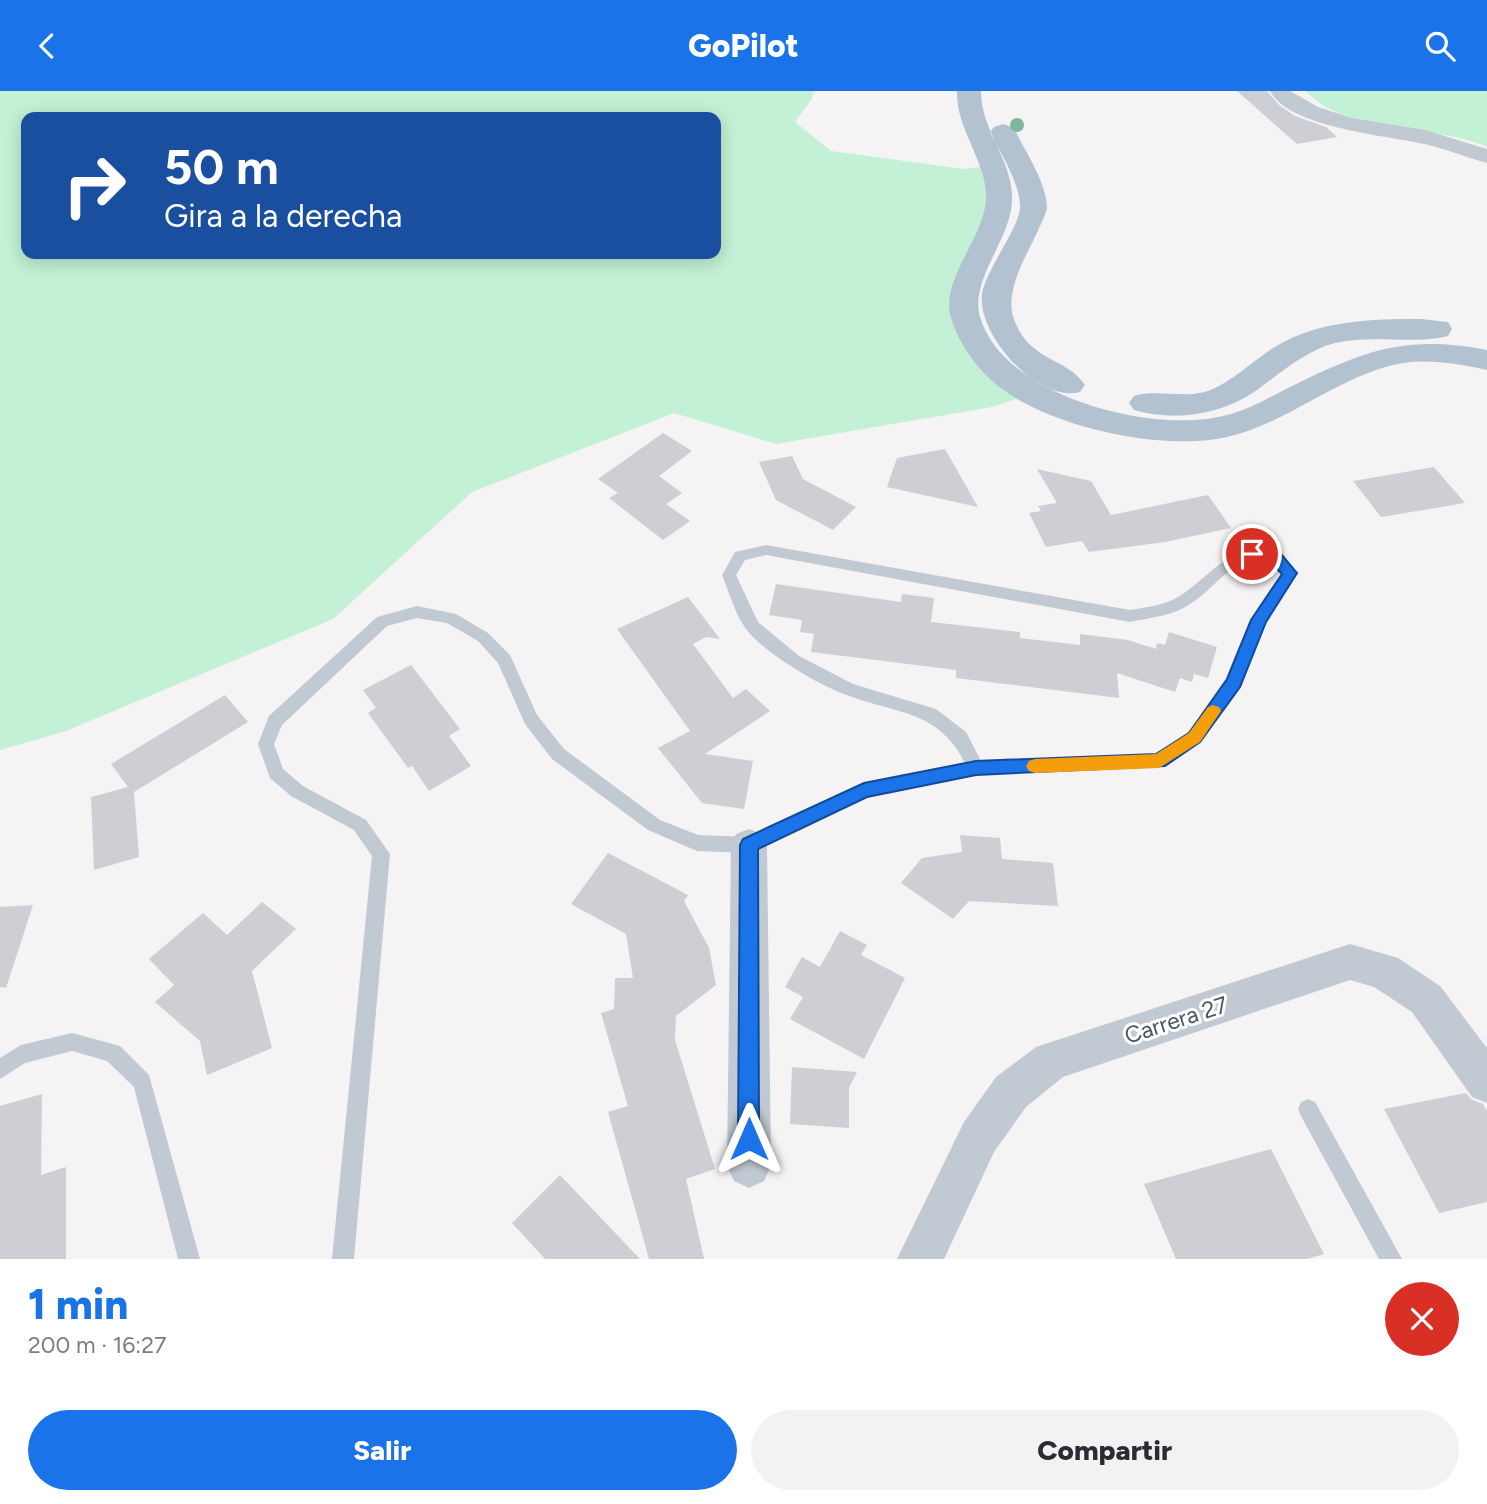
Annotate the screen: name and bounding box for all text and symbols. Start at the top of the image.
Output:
icon: back [28,27,66,65]
text: GoPilot [688,27,799,65]
icon: search [1421,27,1459,65]
text: 50 m [164,137,279,196]
icon: right [49,140,140,231]
text: Gira a la derecha [164,197,402,235]
pin [1222,524,1282,584]
icon: arrive [1233,535,1271,573]
street label: Carrera 27 [1121,990,1231,1050]
position arrow [712,1102,786,1176]
text: 1 min [28,1279,128,1330]
button: close [1385,1282,1459,1356]
text: 200 m · 16:27 [28,1331,166,1359]
button: Salir [28,1410,737,1490]
button: Compartir [751,1410,1459,1490]

